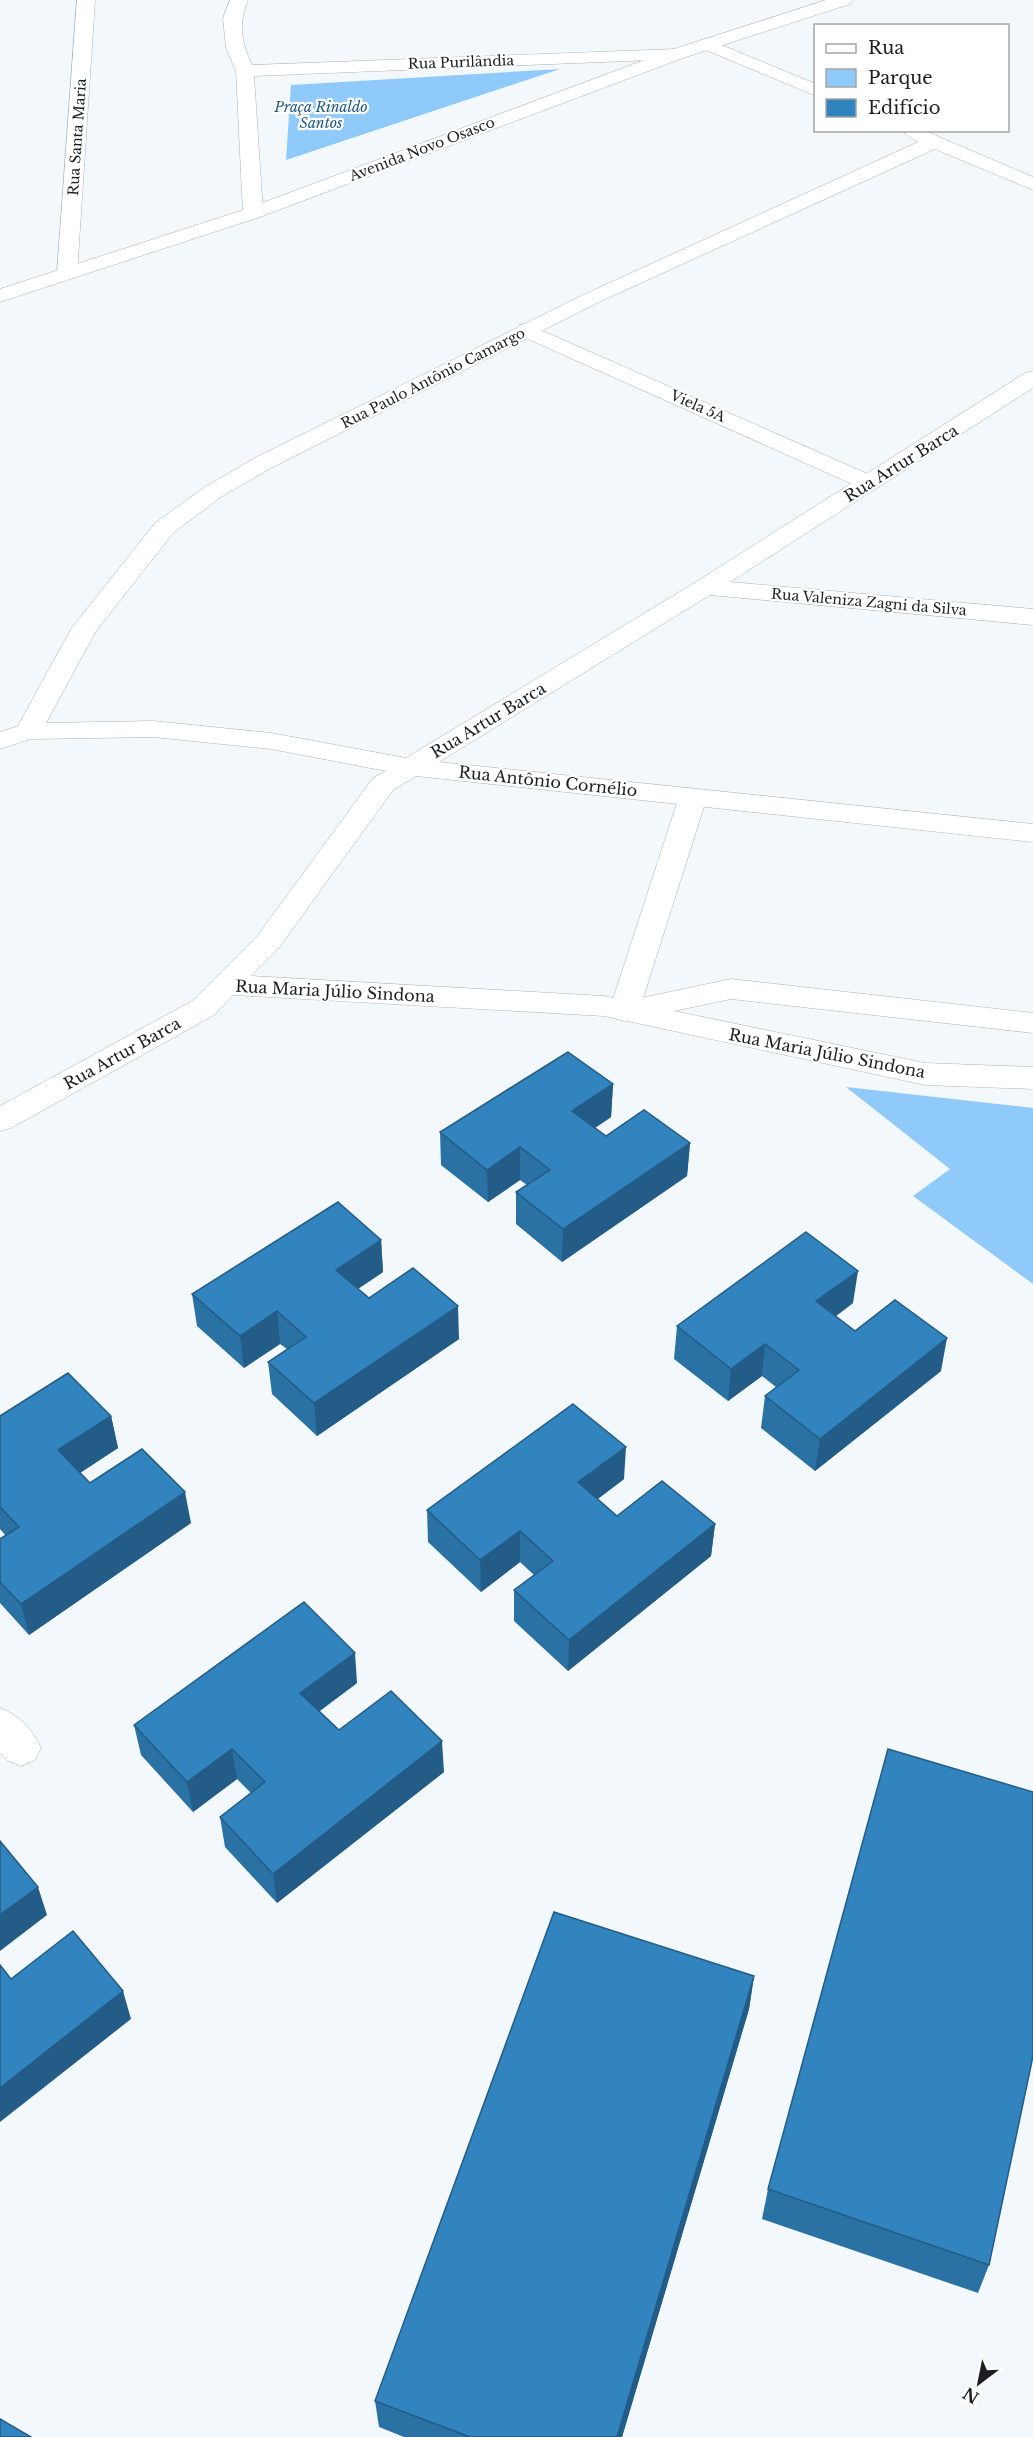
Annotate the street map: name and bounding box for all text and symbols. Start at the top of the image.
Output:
legend [814,24,1009,132]
text: Rua [868,37,904,59]
street label: Rua Purilândia [408,51,515,73]
text: Parque [868,67,933,89]
street label: Rua Santa Maria [64,77,90,196]
text: Edifício [868,97,941,119]
park label: Praça Rinaldo Santos [273,98,368,132]
street label: Avenida Novo Osasco [346,113,497,185]
street label: Rua Paulo Antônio Camargo [338,324,528,432]
street label: Viela 5A [667,385,729,426]
street label: Rua Artur Barca [840,420,962,506]
street label: Rua Valeniza Zagni da Silva [771,584,968,620]
street label: Rua Artur Barca [427,678,549,762]
street label: Rua Antônio Cornélio [458,762,638,800]
street label: Rua Maria Júlio Sindona [235,976,435,1006]
street label: Rua Artur Barca [60,1013,184,1093]
street label: Rua Maria Júlio Sindona [727,1024,927,1082]
north arrow [949,2353,1009,2413]
text: N [959,2383,983,2408]

